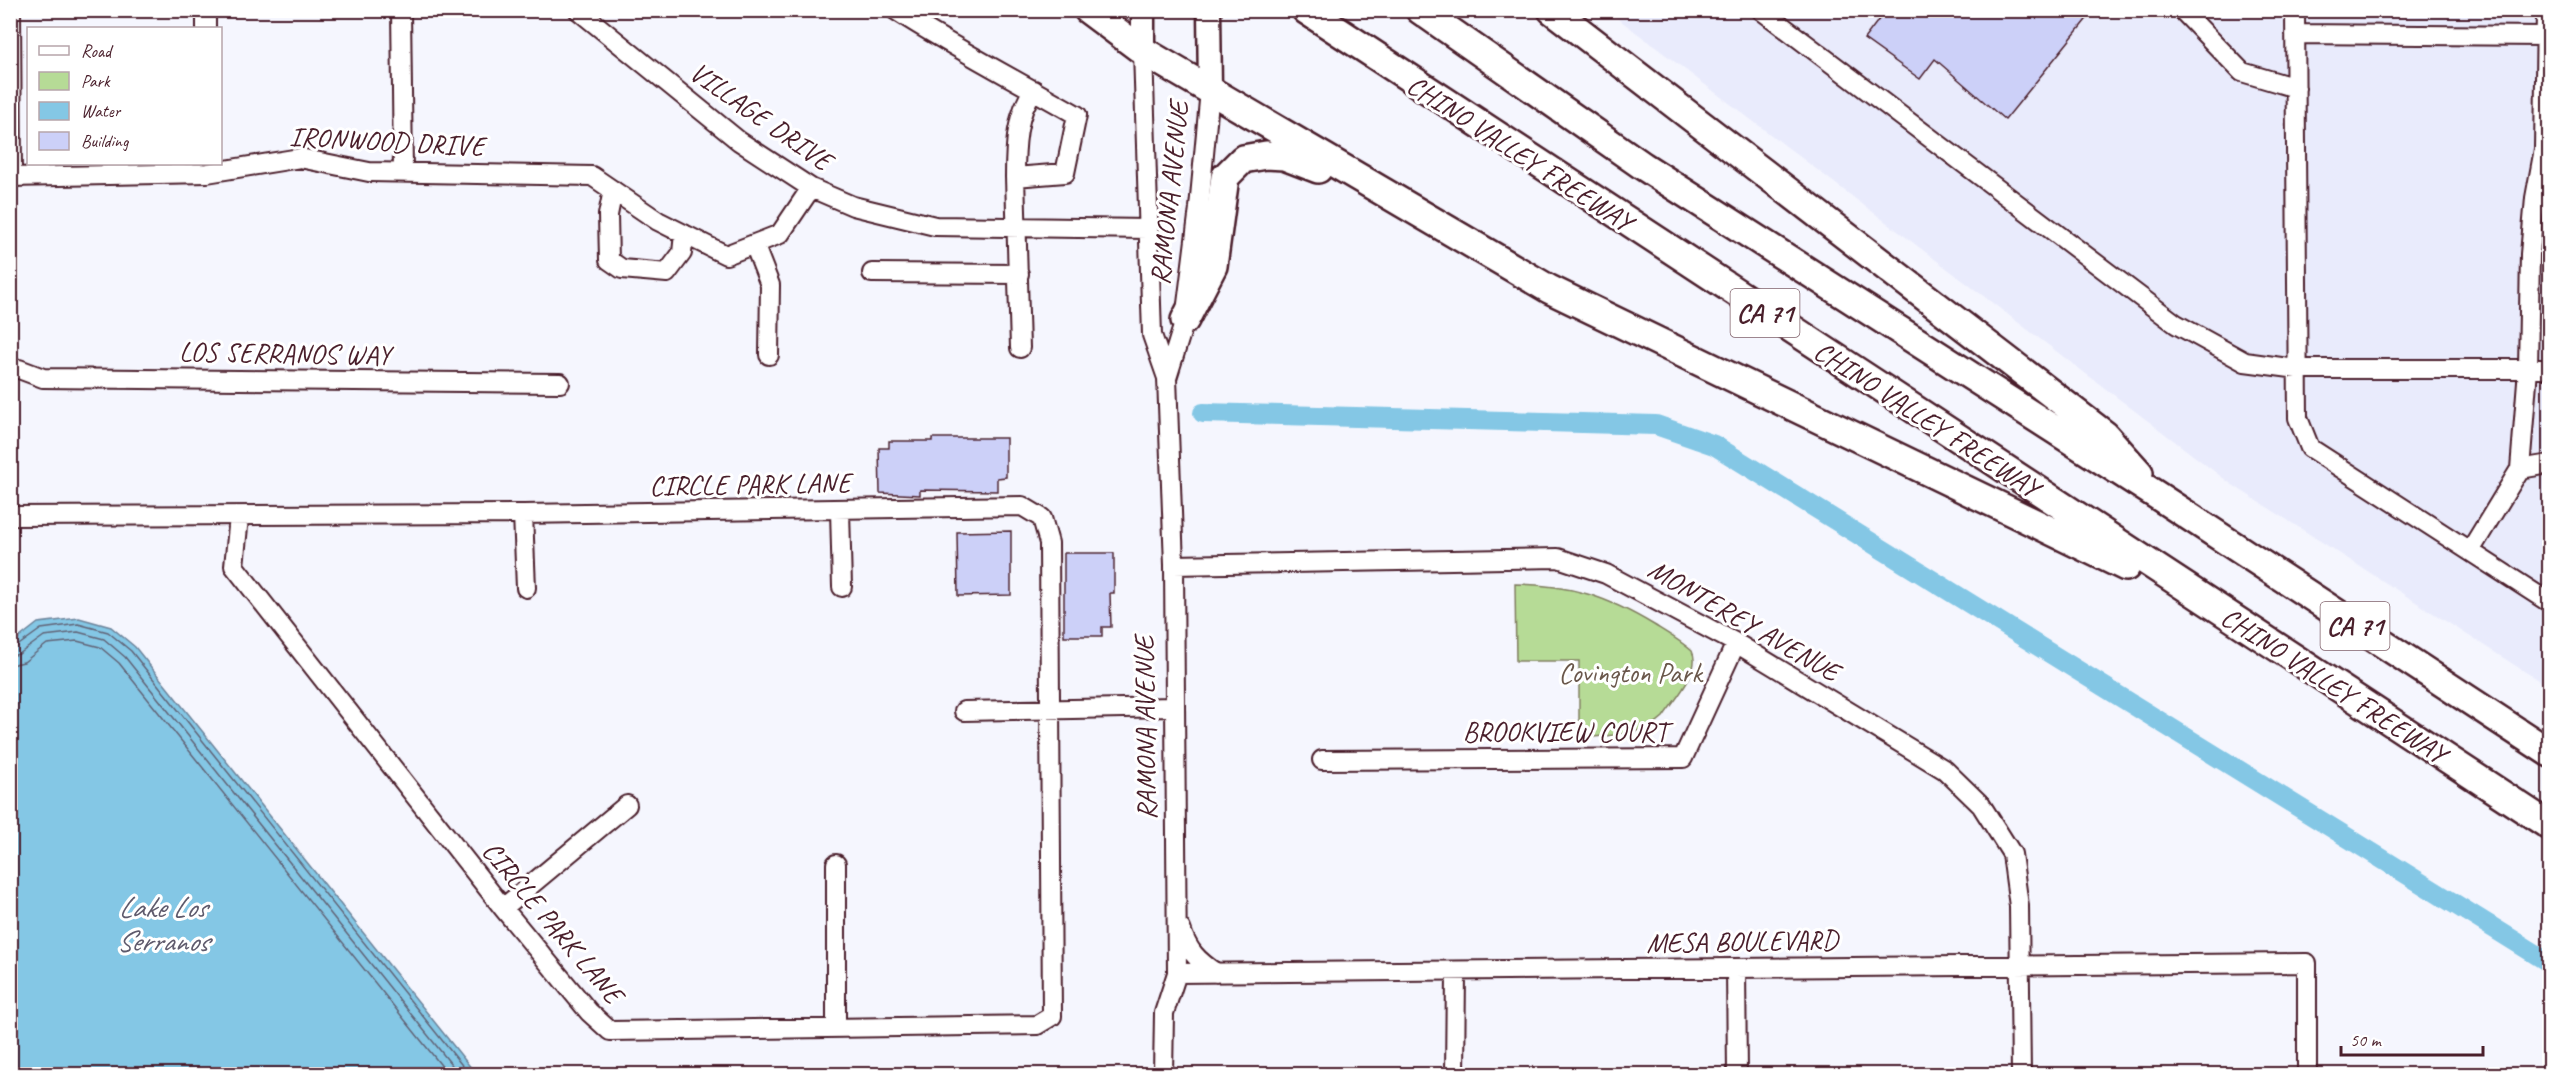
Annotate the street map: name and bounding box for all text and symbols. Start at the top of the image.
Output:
legend [27,27,222,165]
text: Road [81,40,114,62]
street label: VILLAGE DRIVE [683,54,842,180]
street label: CHINO VALLEY FREEWAY [1401,67,1643,241]
text: Park [81,70,111,92]
street label: RAMONA AVENUE [1142,97,1196,286]
text: Water [81,100,122,122]
street label: IRONWOOD DRIVE [289,118,489,164]
text: Building [81,130,130,152]
road number: CA 71 [1730,289,1800,337]
street label: CHINO VALLEY FREEWAY [1808,333,2050,507]
street label: LOS SERRANOS WAY [179,334,395,372]
street label: CIRCLE PARK LANE [649,465,855,503]
street label: MONTEREY AVENUE [1642,551,1848,690]
street label: CHINO VALLEY FREEWAY [2215,599,2457,773]
road number: CA 71 [2320,602,2390,650]
street label: RAMONA AVENUE [1126,633,1164,820]
park label: Covington Park [1558,655,1704,690]
street label: BROOKVIEW COURT [1463,714,1675,749]
street label: CIRCLE PARK LANE [475,834,633,1013]
water label: Lake Los Serranos [116,888,214,960]
street label: MESA BOULEVARD [1646,922,1841,960]
scale bar [2341,1019,2484,1057]
text: 50 m [2350,1029,2383,1051]

